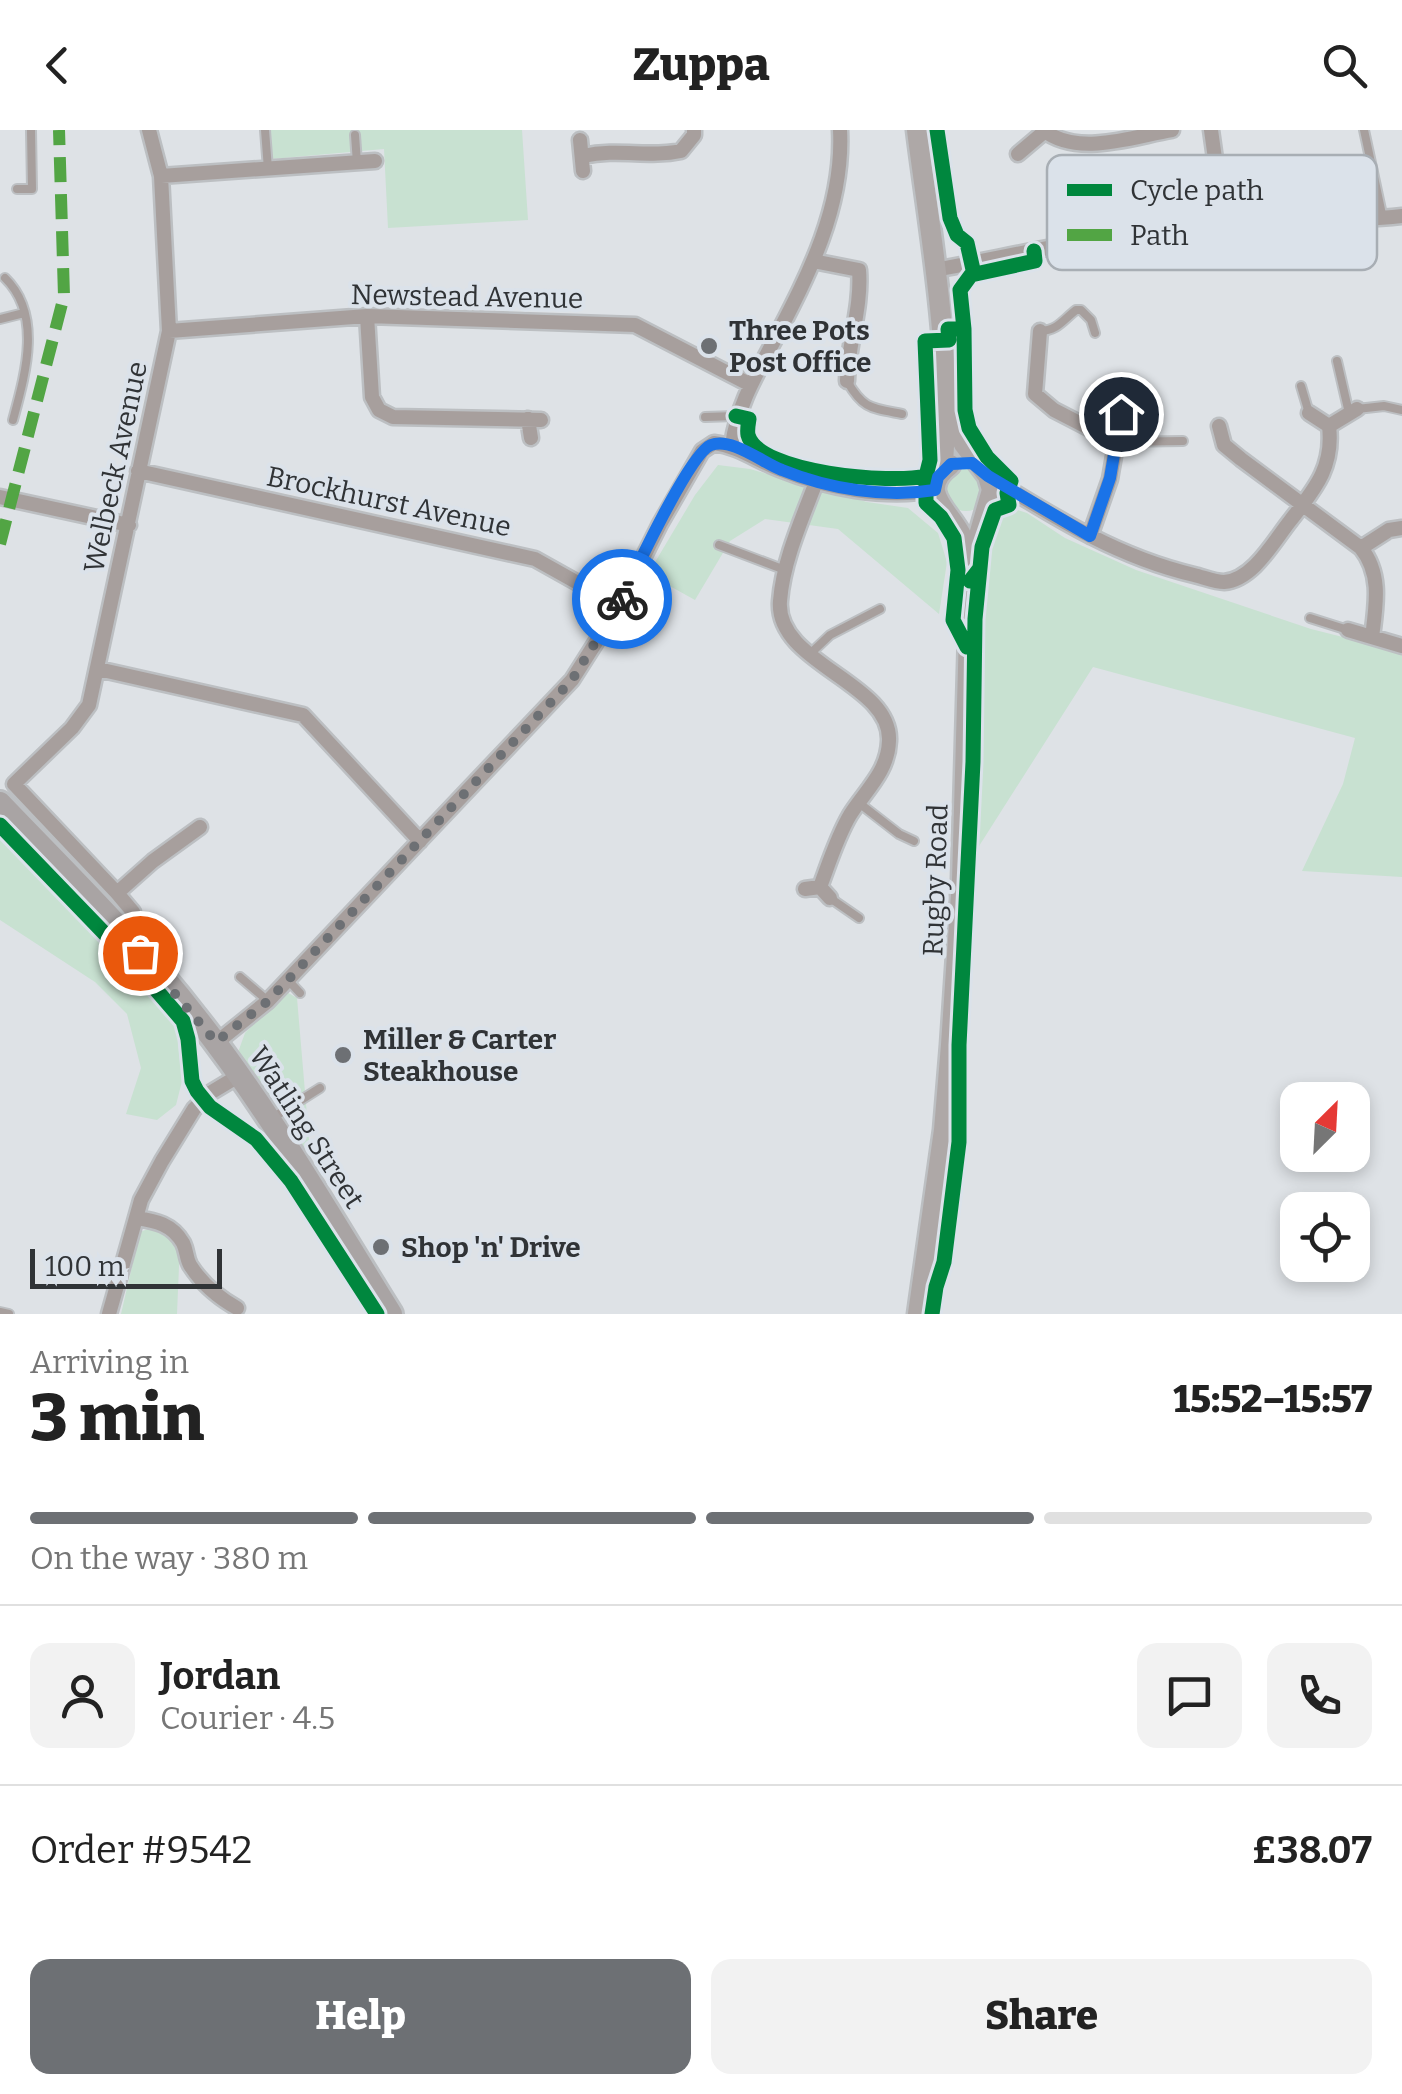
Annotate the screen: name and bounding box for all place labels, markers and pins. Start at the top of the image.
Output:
place label: Three Pots Post Office [729,314,872,379]
marker: Three Pots Post Office [698,335,720,357]
pin [1079,372,1164,457]
pin [98,911,183,996]
place label: Miller & Carter Steakhouse [363,1023,556,1088]
marker: Miller & Carter Steakhouse [332,1044,354,1066]
place label: Shop 'n' Drive [401,1231,581,1264]
marker: Shop 'n' Drive [370,1236,392,1258]

